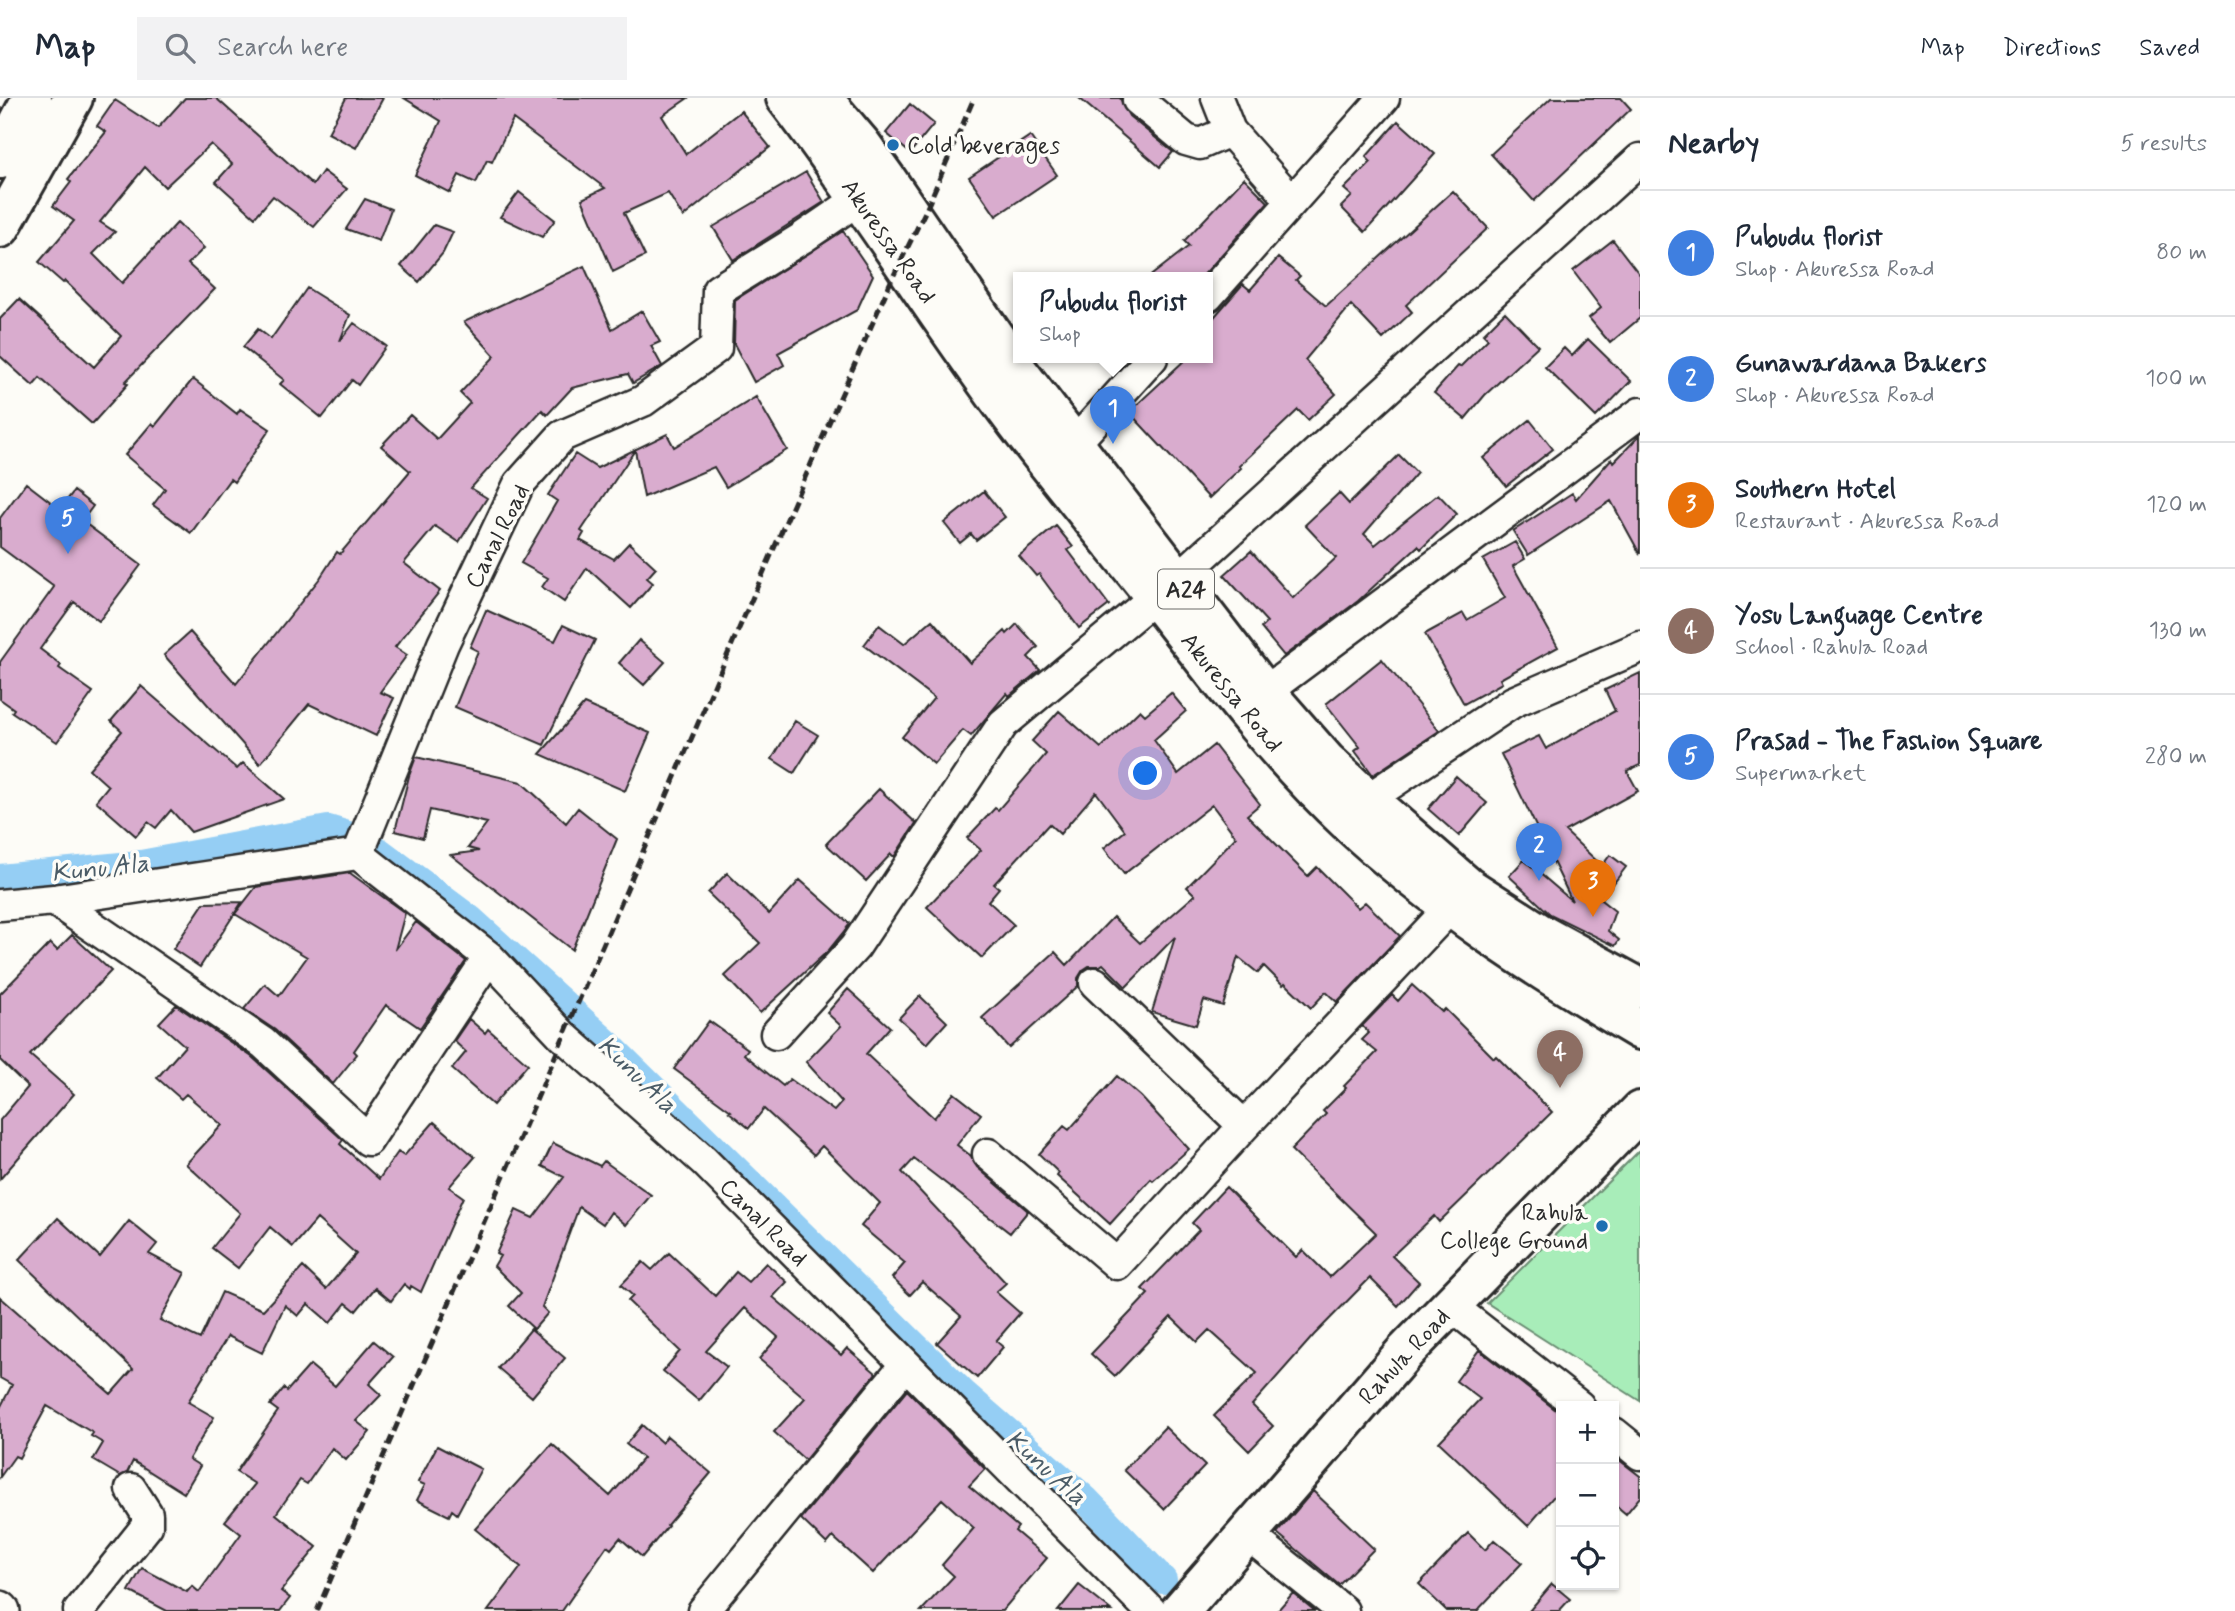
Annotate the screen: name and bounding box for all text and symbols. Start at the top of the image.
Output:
search box [137,17,627,80]
text: Map [35,26,95,70]
icon: search [161,29,199,67]
text: Search here [217,31,348,65]
text: Map [1921,33,1965,64]
text: Directions [2003,33,2101,64]
text: Saved [2139,33,2200,64]
text: Nearby [1668,124,1759,163]
text: 5 results [2121,129,2207,159]
place label: Cold beverages [907,131,1060,164]
marker: Cold beverages [885,137,901,153]
street label: Akuressa Road [833,173,942,310]
text: Pubudu florist [1735,221,1883,255]
text: 1 [1686,238,1696,268]
text: 80 m [2156,238,2207,268]
text: Shop · Akuressa Road [1735,255,1934,285]
popup [1013,272,1213,363]
text: Pubudu florist [1039,286,1187,320]
text: Shop [1039,320,1081,350]
text: Gunawardana Bakers [1735,347,1987,381]
text: 2 [1685,364,1697,394]
text: 100 m [2145,364,2207,394]
text: Shop · Akuressa Road [1735,381,1934,411]
pin: 1 [1090,386,1136,444]
text: Southern Hotel [1735,473,1896,507]
street label: Canal Road [459,479,538,594]
text: 3 [1686,490,1696,520]
text: 120 m [2146,490,2207,520]
pin: 5 [45,496,91,554]
text: Restaurant · Akuressa Road [1735,507,1999,537]
road number: A24 [1158,569,1214,608]
text: Yosu Language Centre [1735,599,1983,633]
text: 4 [1684,616,1698,646]
text: 130 m [2149,616,2207,646]
street label: Akuressa Road [1173,627,1289,759]
text: School · Rahula Road [1735,633,1928,663]
text: Prasad - The Fashion Square [1735,725,2042,759]
text: 5 [1684,742,1698,772]
text: 280 m [2145,742,2207,772]
your location [1128,756,1162,790]
text: Supermarket [1735,759,1866,789]
pin: 2 [1516,823,1562,881]
water label: Kunu Ala [50,847,151,891]
pin: 3 [1570,859,1616,917]
water label: Kunu Ala [590,1029,684,1122]
pin: 4 [1537,1030,1583,1088]
street label: Canal Road [712,1172,814,1274]
place label: Rahula College Ground [1440,1198,1589,1257]
marker: Rahula College Ground [1594,1218,1610,1234]
street label: Rahula Road [1353,1302,1458,1412]
map controls [1556,1401,1619,1590]
button: + [1556,1401,1619,1464]
water label: Kunu Ala [998,1423,1093,1514]
button: − [1556,1464,1619,1527]
button: locate [1556,1527,1619,1590]

